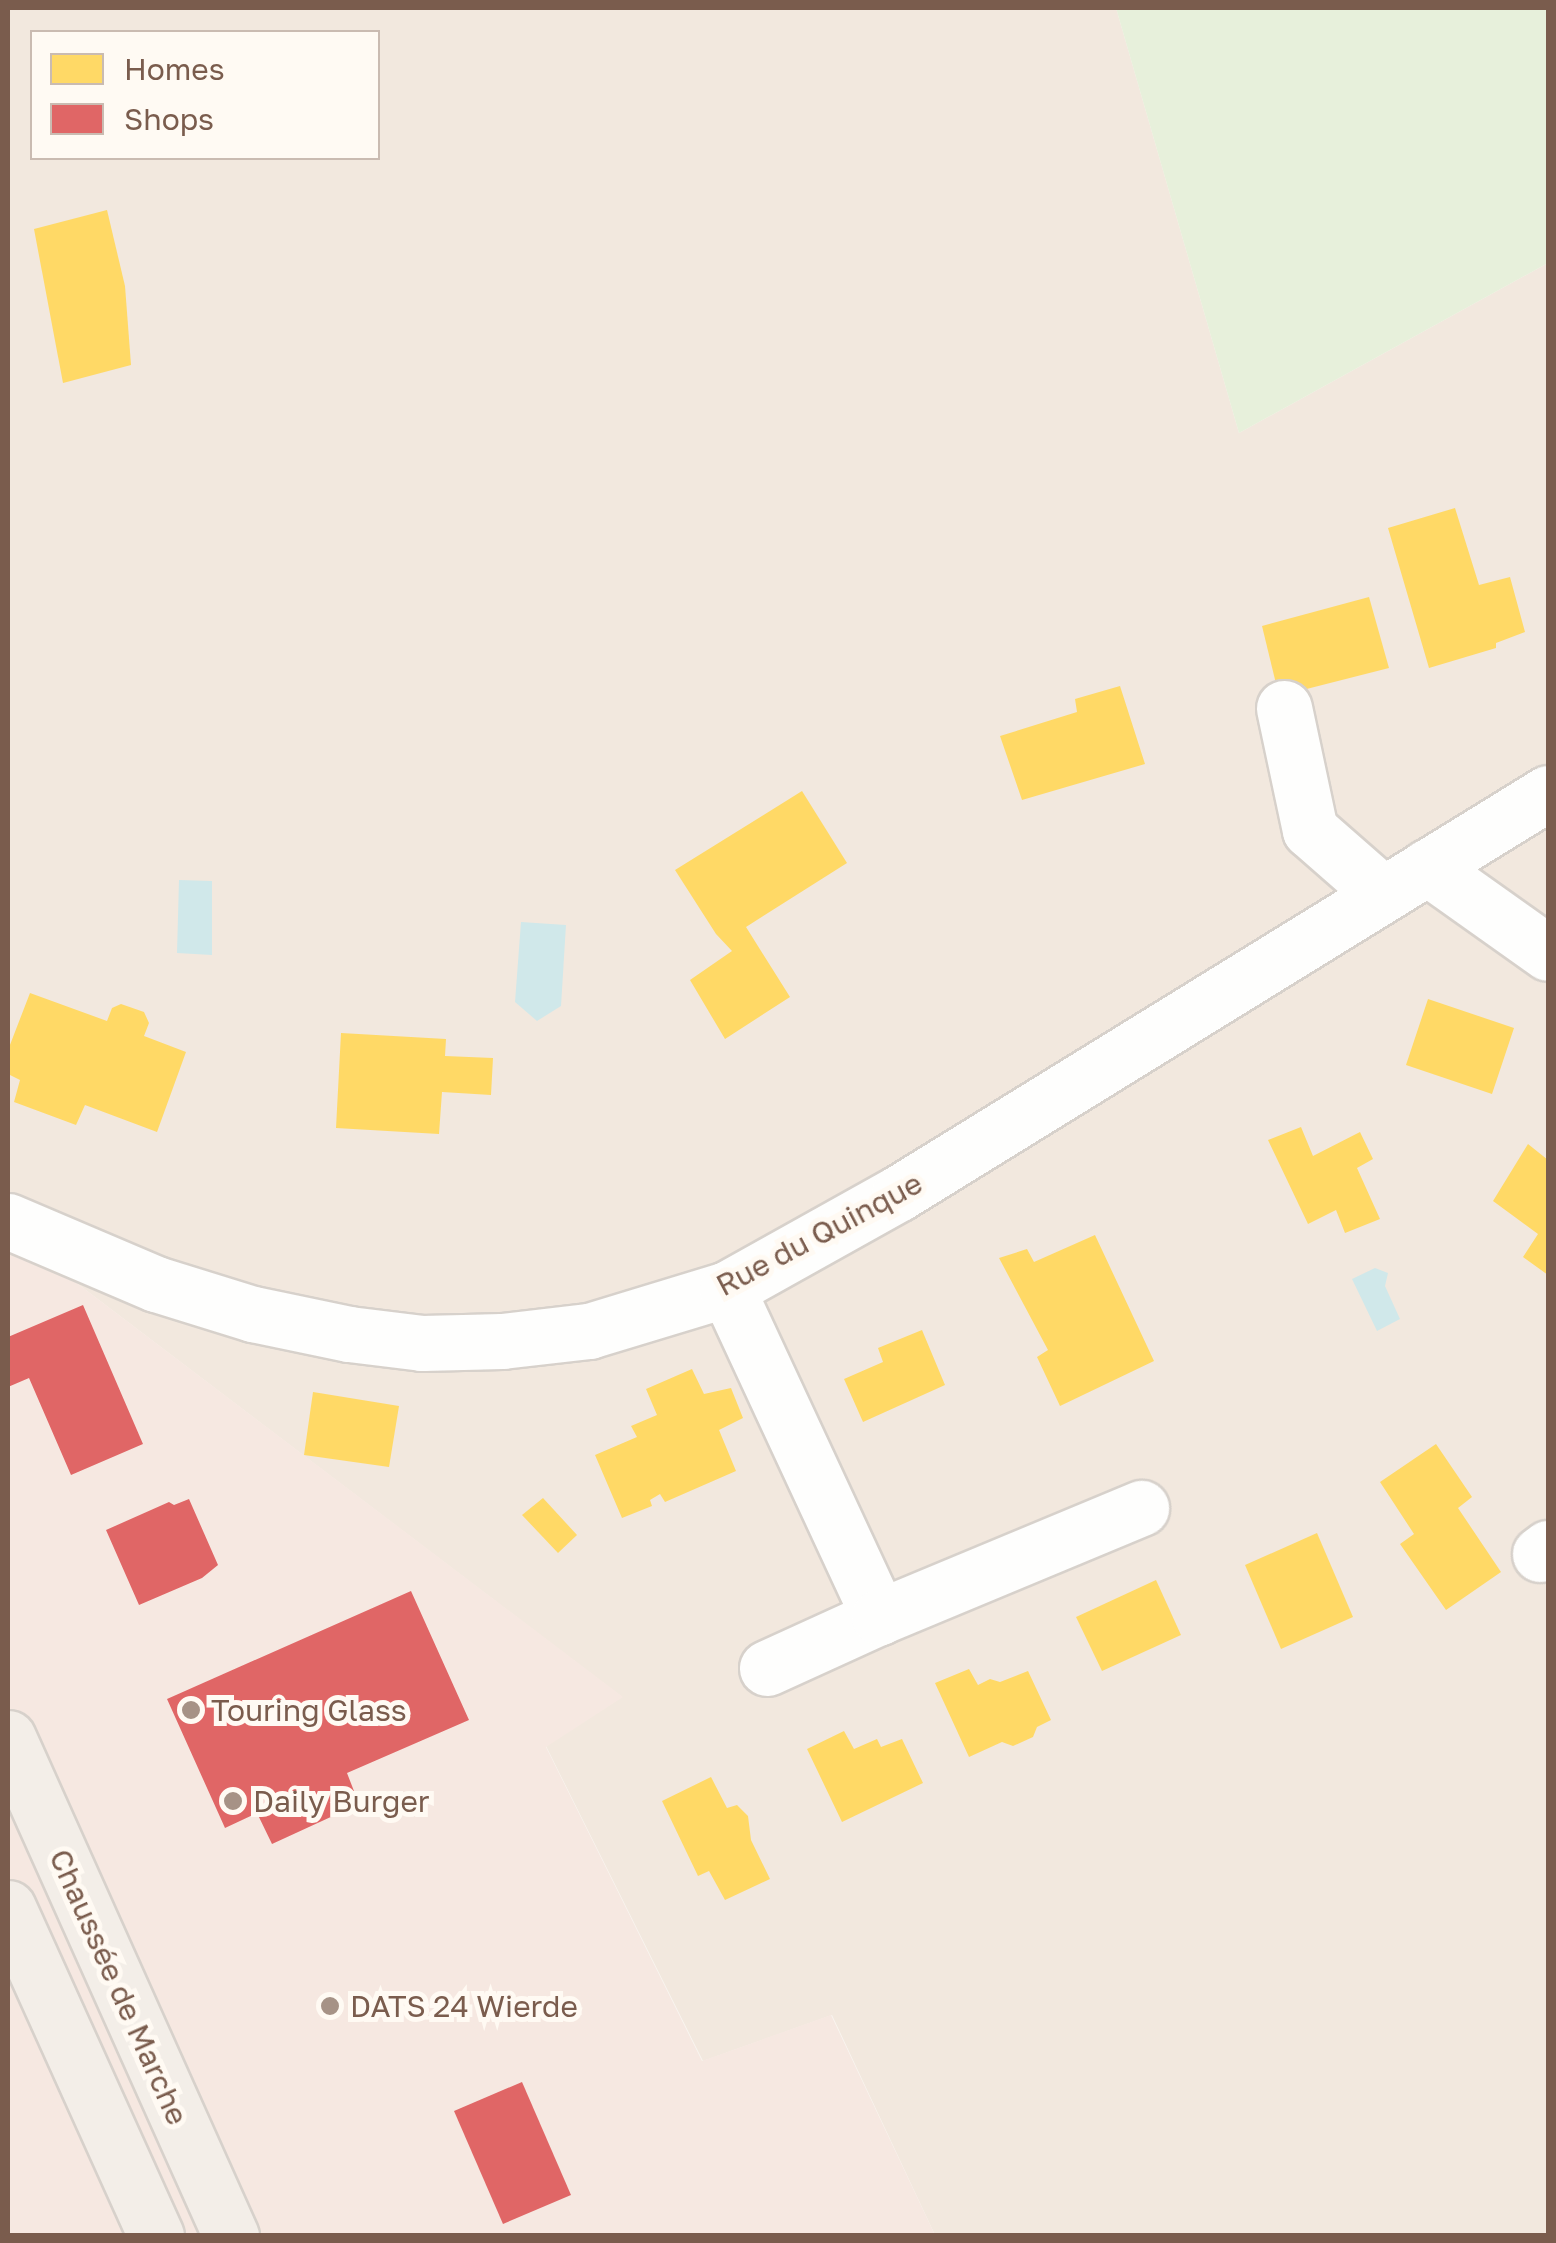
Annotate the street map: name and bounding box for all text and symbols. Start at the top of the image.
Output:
legend [30,30,380,160]
text: Homes [124,51,225,87]
text: Shops [124,101,214,137]
street label: Rue du Quinque [710,1165,928,1303]
place label: Touring Glass [211,1692,407,1728]
marker: Touring Glass [180,1699,202,1721]
place label: Daily Burger [253,1783,429,1819]
marker: Daily Burger [222,1790,244,1812]
street label: Chaussée de Marche [42,1844,196,2130]
place label: DATS 24 Wierde [350,1988,578,2024]
marker: DATS 24 Wierde [319,1995,341,2017]

